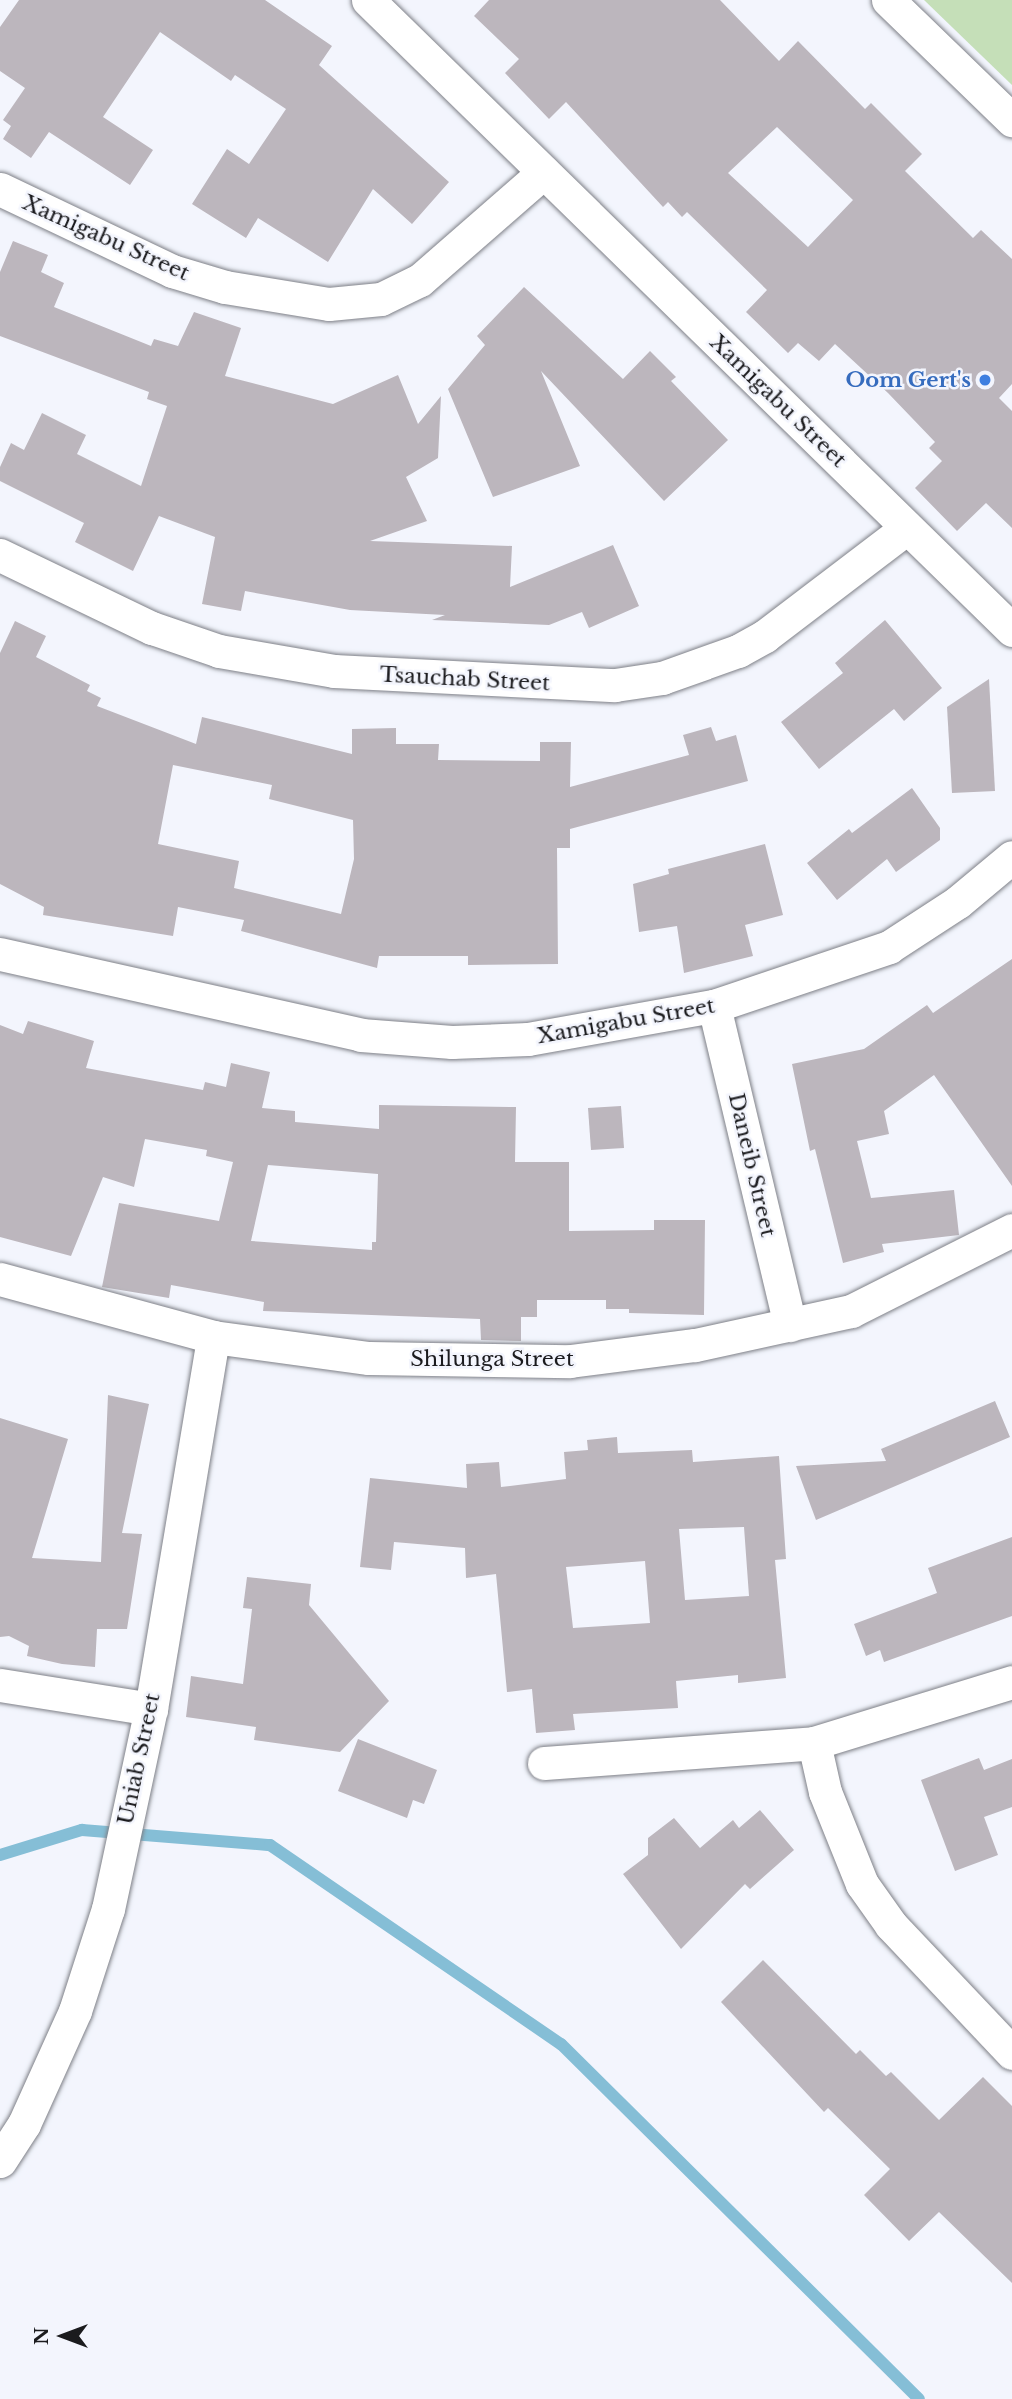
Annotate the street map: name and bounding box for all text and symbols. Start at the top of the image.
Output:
street label: Xamigabu Street [19,190,193,286]
street label: Xamigabu Street [705,330,851,472]
place label: Oom Gert's [845,367,971,393]
marker: Oom Gert's [977,372,993,388]
street label: Tsauchab Street [379,662,551,696]
street label: Xamigabu Street [535,993,717,1049]
street label: Daneib Street [723,1091,781,1239]
street label: Shilunga Street [410,1346,574,1372]
street label: Uniab Street [113,1691,165,1827]
north arrow [28,2301,98,2371]
text: N [30,2327,53,2345]

